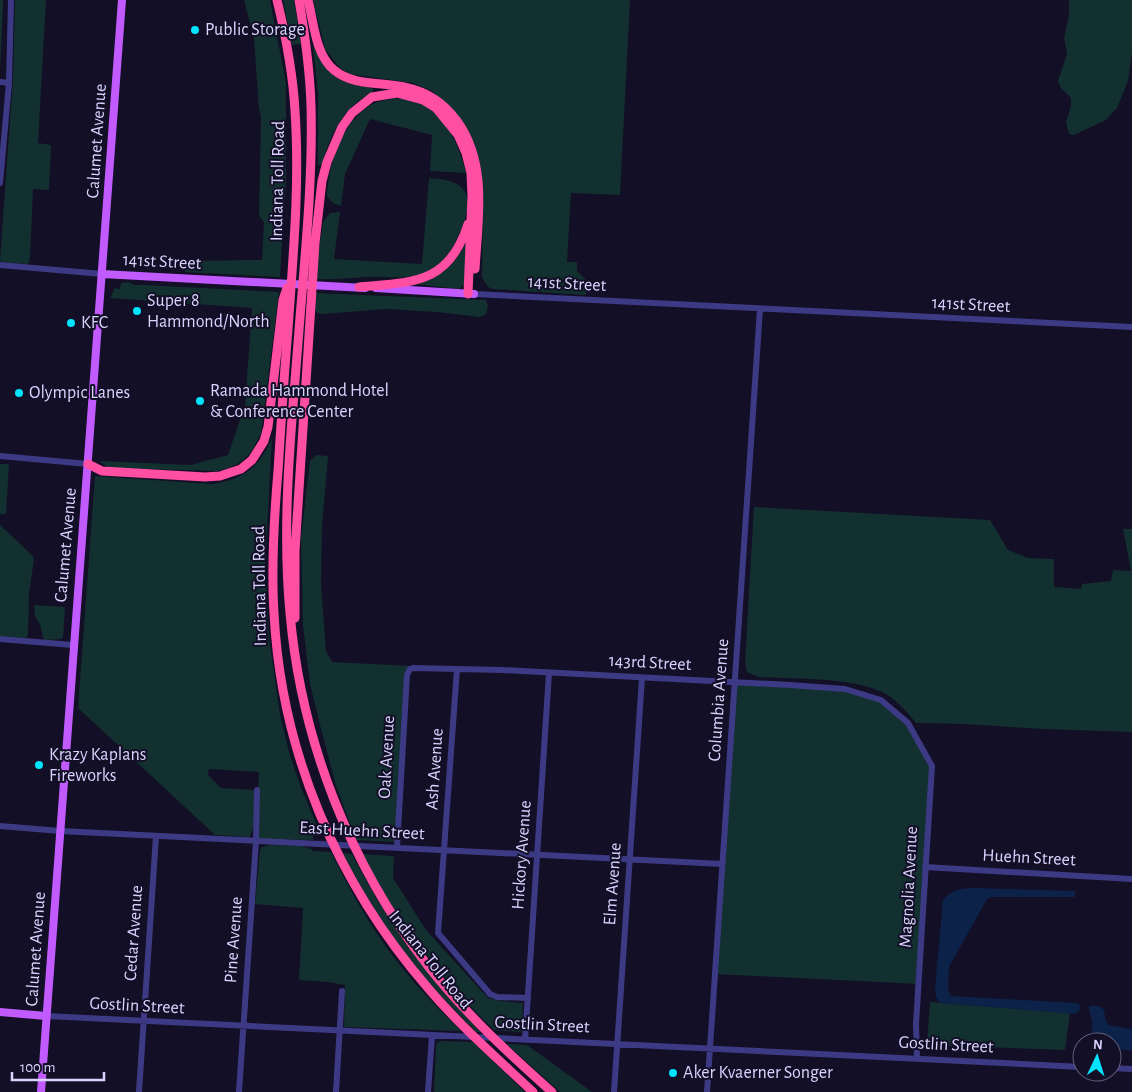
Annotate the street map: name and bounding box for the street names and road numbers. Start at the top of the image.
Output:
street label: Calumet Avenue [84,83,110,199]
street label: Indiana Toll Road [268,121,288,241]
street label: 141st Street [122,251,202,273]
street label: 141st Street [527,273,607,295]
street label: 141st Street [931,294,1011,316]
street label: Calumet Avenue [52,487,80,603]
street label: Indiana Toll Road [250,526,270,646]
street label: Columbia Avenue [706,638,732,762]
street label: 143rd Street [608,652,692,674]
street label: Oak Avenue [376,715,398,799]
street label: Ash Avenue [423,728,447,810]
street label: Hickory Avenue [509,800,535,910]
street label: East Huehn Street [299,819,425,843]
street label: Magnolia Avenue [897,826,921,948]
street label: Elm Avenue [601,842,625,926]
street label: Huehn Street [982,847,1076,869]
street label: Cedar Avenue [122,884,146,982]
street label: Calumet Avenue [23,891,49,1007]
street label: Pine Avenue [222,896,246,984]
street label: Indiana Toll Road [385,908,475,1012]
street label: Gostlin Street [89,995,185,1017]
street label: Gostlin Street [494,1014,590,1036]
street label: Gostlin Street [898,1034,994,1056]

